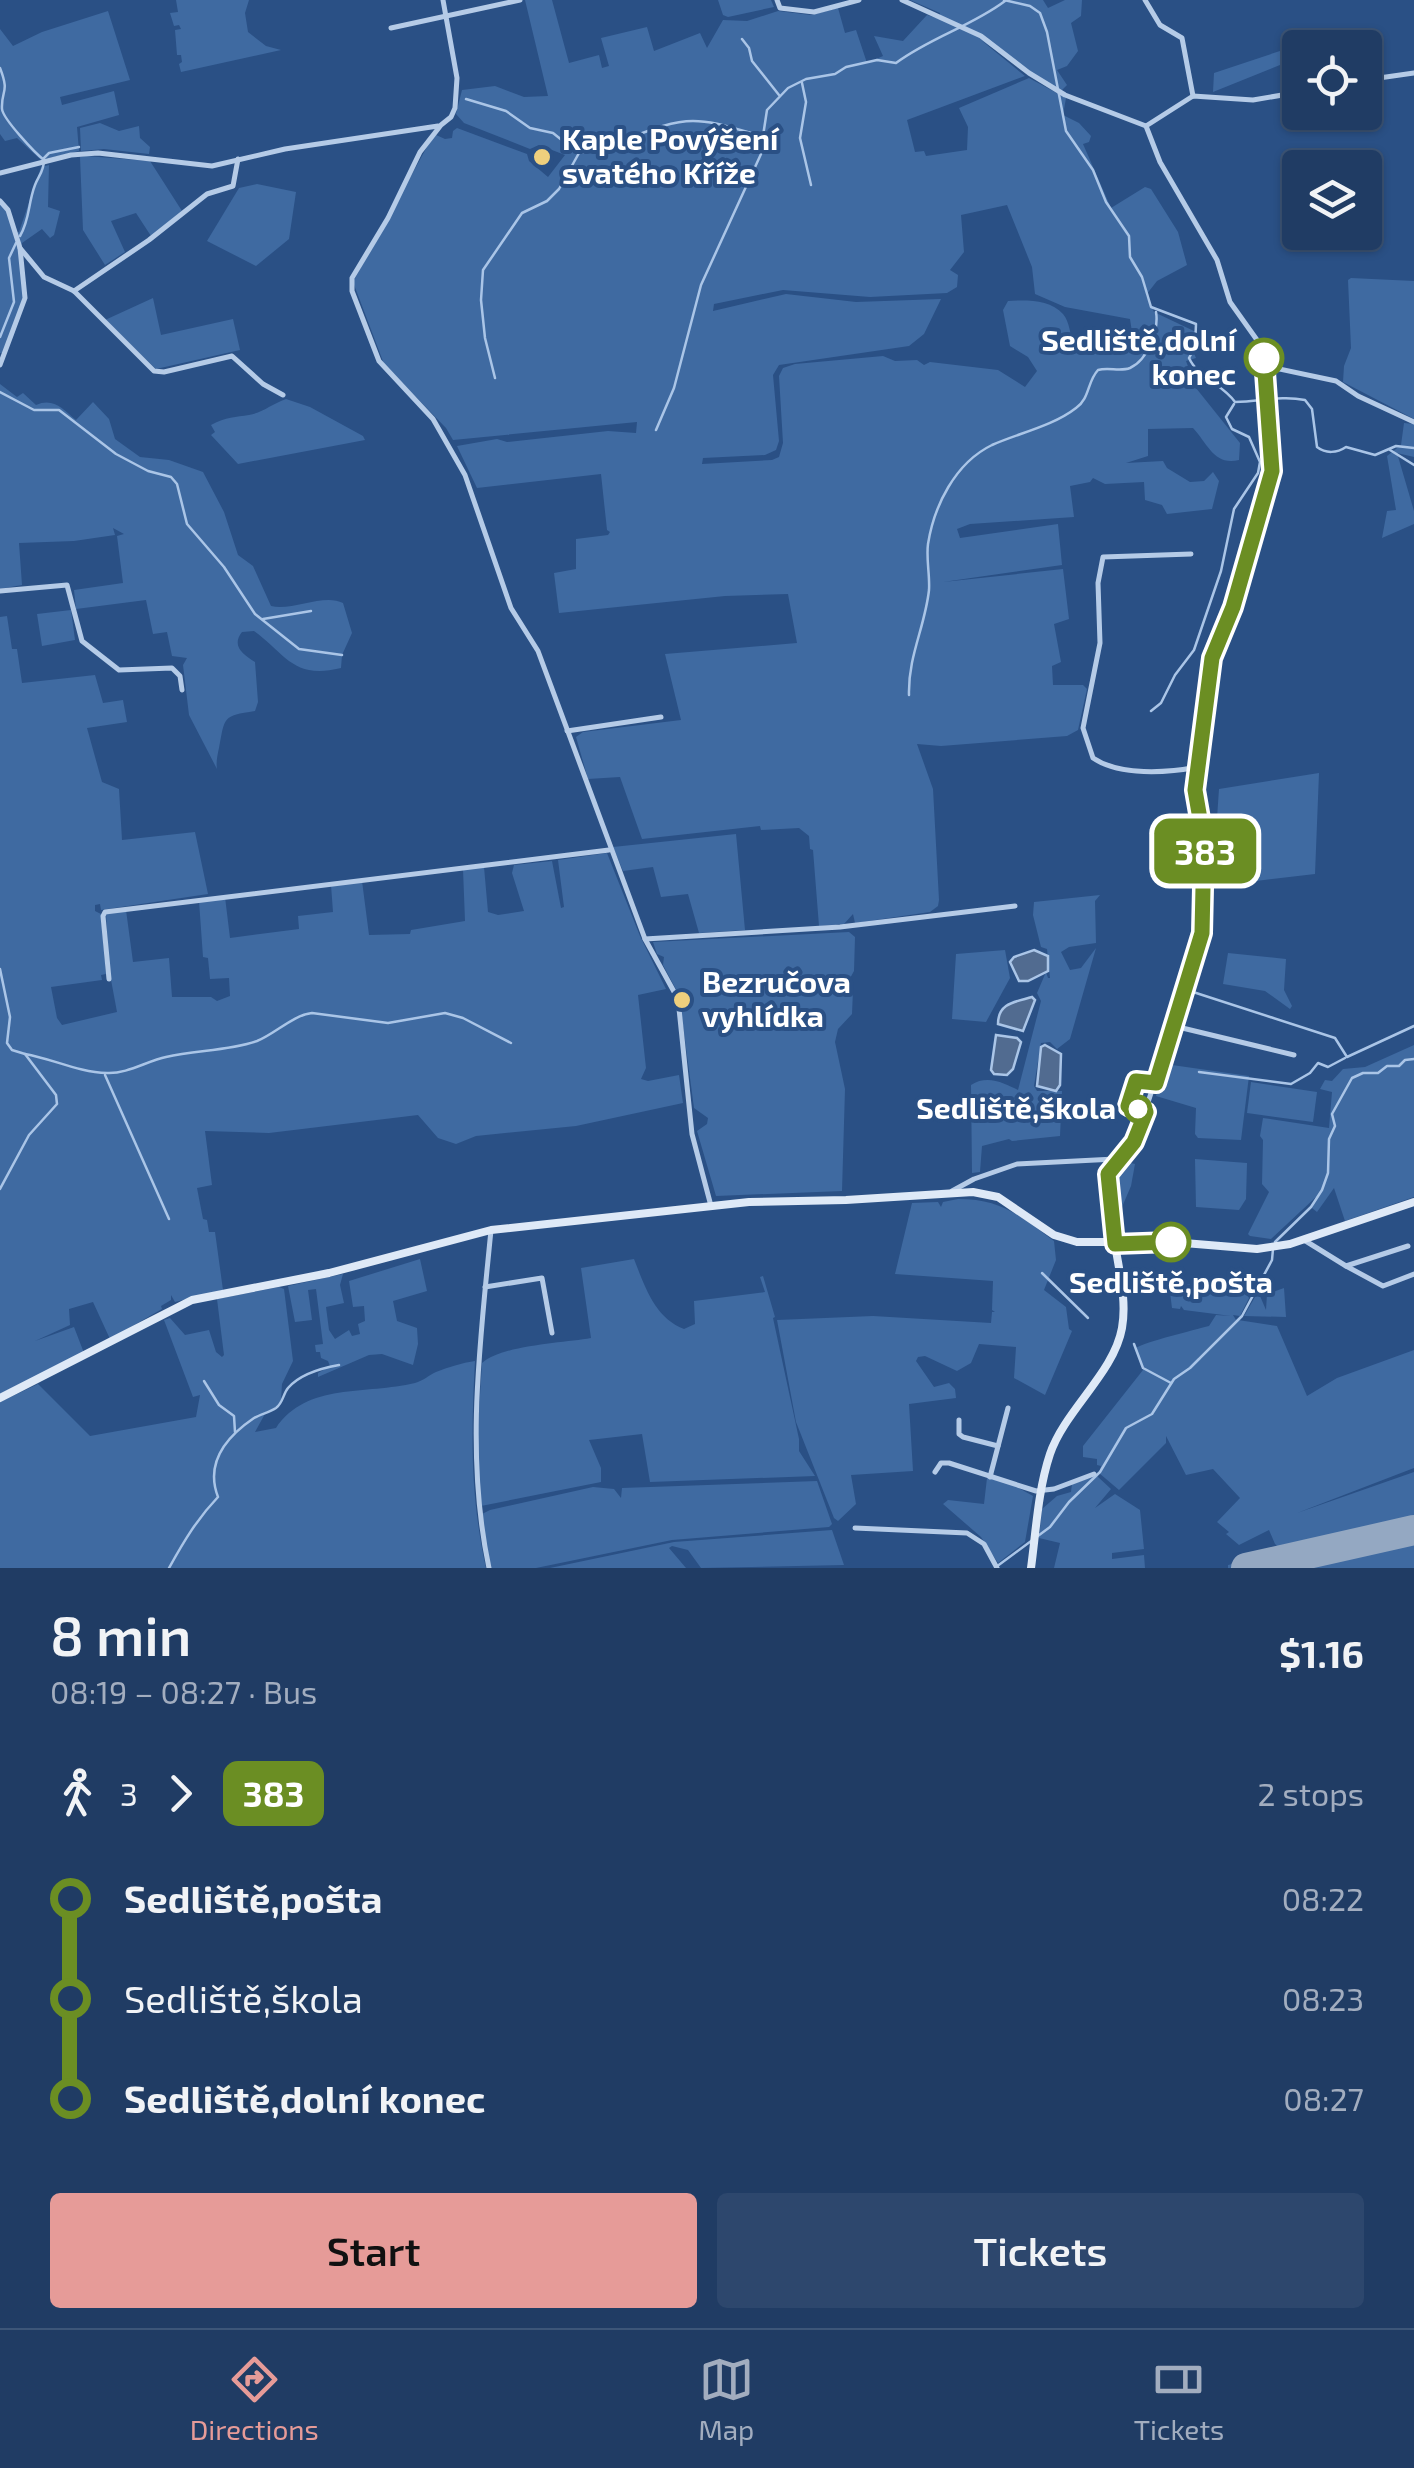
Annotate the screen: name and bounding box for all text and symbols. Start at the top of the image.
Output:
map controls [1282,30,1382,250]
button: locate [1282,30,1382,130]
place label: Kaple Povýšení svatého Kříže [562,120,780,190]
marker: Kaple Povýšení svatého Kříže [531,146,553,168]
button: layers [1282,150,1382,250]
place label: Sedliště,dolní konec [1041,321,1238,391]
marker: Sedliště,dolní konec [1245,339,1283,377]
line badge: 383 [1148,818,1262,884]
text: 383 [1174,830,1236,872]
place label: Bezručova vyhlídka [702,963,851,1034]
marker: Bezručova vyhlídka [671,989,693,1011]
place label: Sedliště,škola [916,1089,1116,1125]
marker: Sedliště,škola [1125,1096,1151,1122]
marker: Sedliště,pošta [1152,1223,1190,1261]
place label: Sedliště,pošta [1069,1263,1273,1299]
text: 8 min [50,1601,191,1667]
text: $1.16 [1279,1630,1364,1676]
text: 08:19 – 08:27 · Bus [50,1672,317,1710]
icon: walk [50,1766,105,1821]
icon: forward [153,1766,208,1821]
text: 383 [243,1772,304,1814]
text: 3 [120,1774,138,1812]
text: 2 stops [1257,1774,1364,1812]
text: Sedliště,pošta [124,1875,382,1921]
text: 08:22 [1282,1879,1364,1917]
text: Sedliště,škola [124,1975,363,2021]
text: 08:23 [1282,1979,1364,2017]
text: Sedliště,dolní konec [124,2075,485,2121]
text: 08:27 [1283,2079,1364,2117]
button: Start [50,2193,697,2308]
button: Tickets [717,2193,1364,2308]
tab: Directions [190,2352,319,2446]
tab: Map [698,2352,754,2446]
tab: Tickets [1134,2352,1224,2446]

